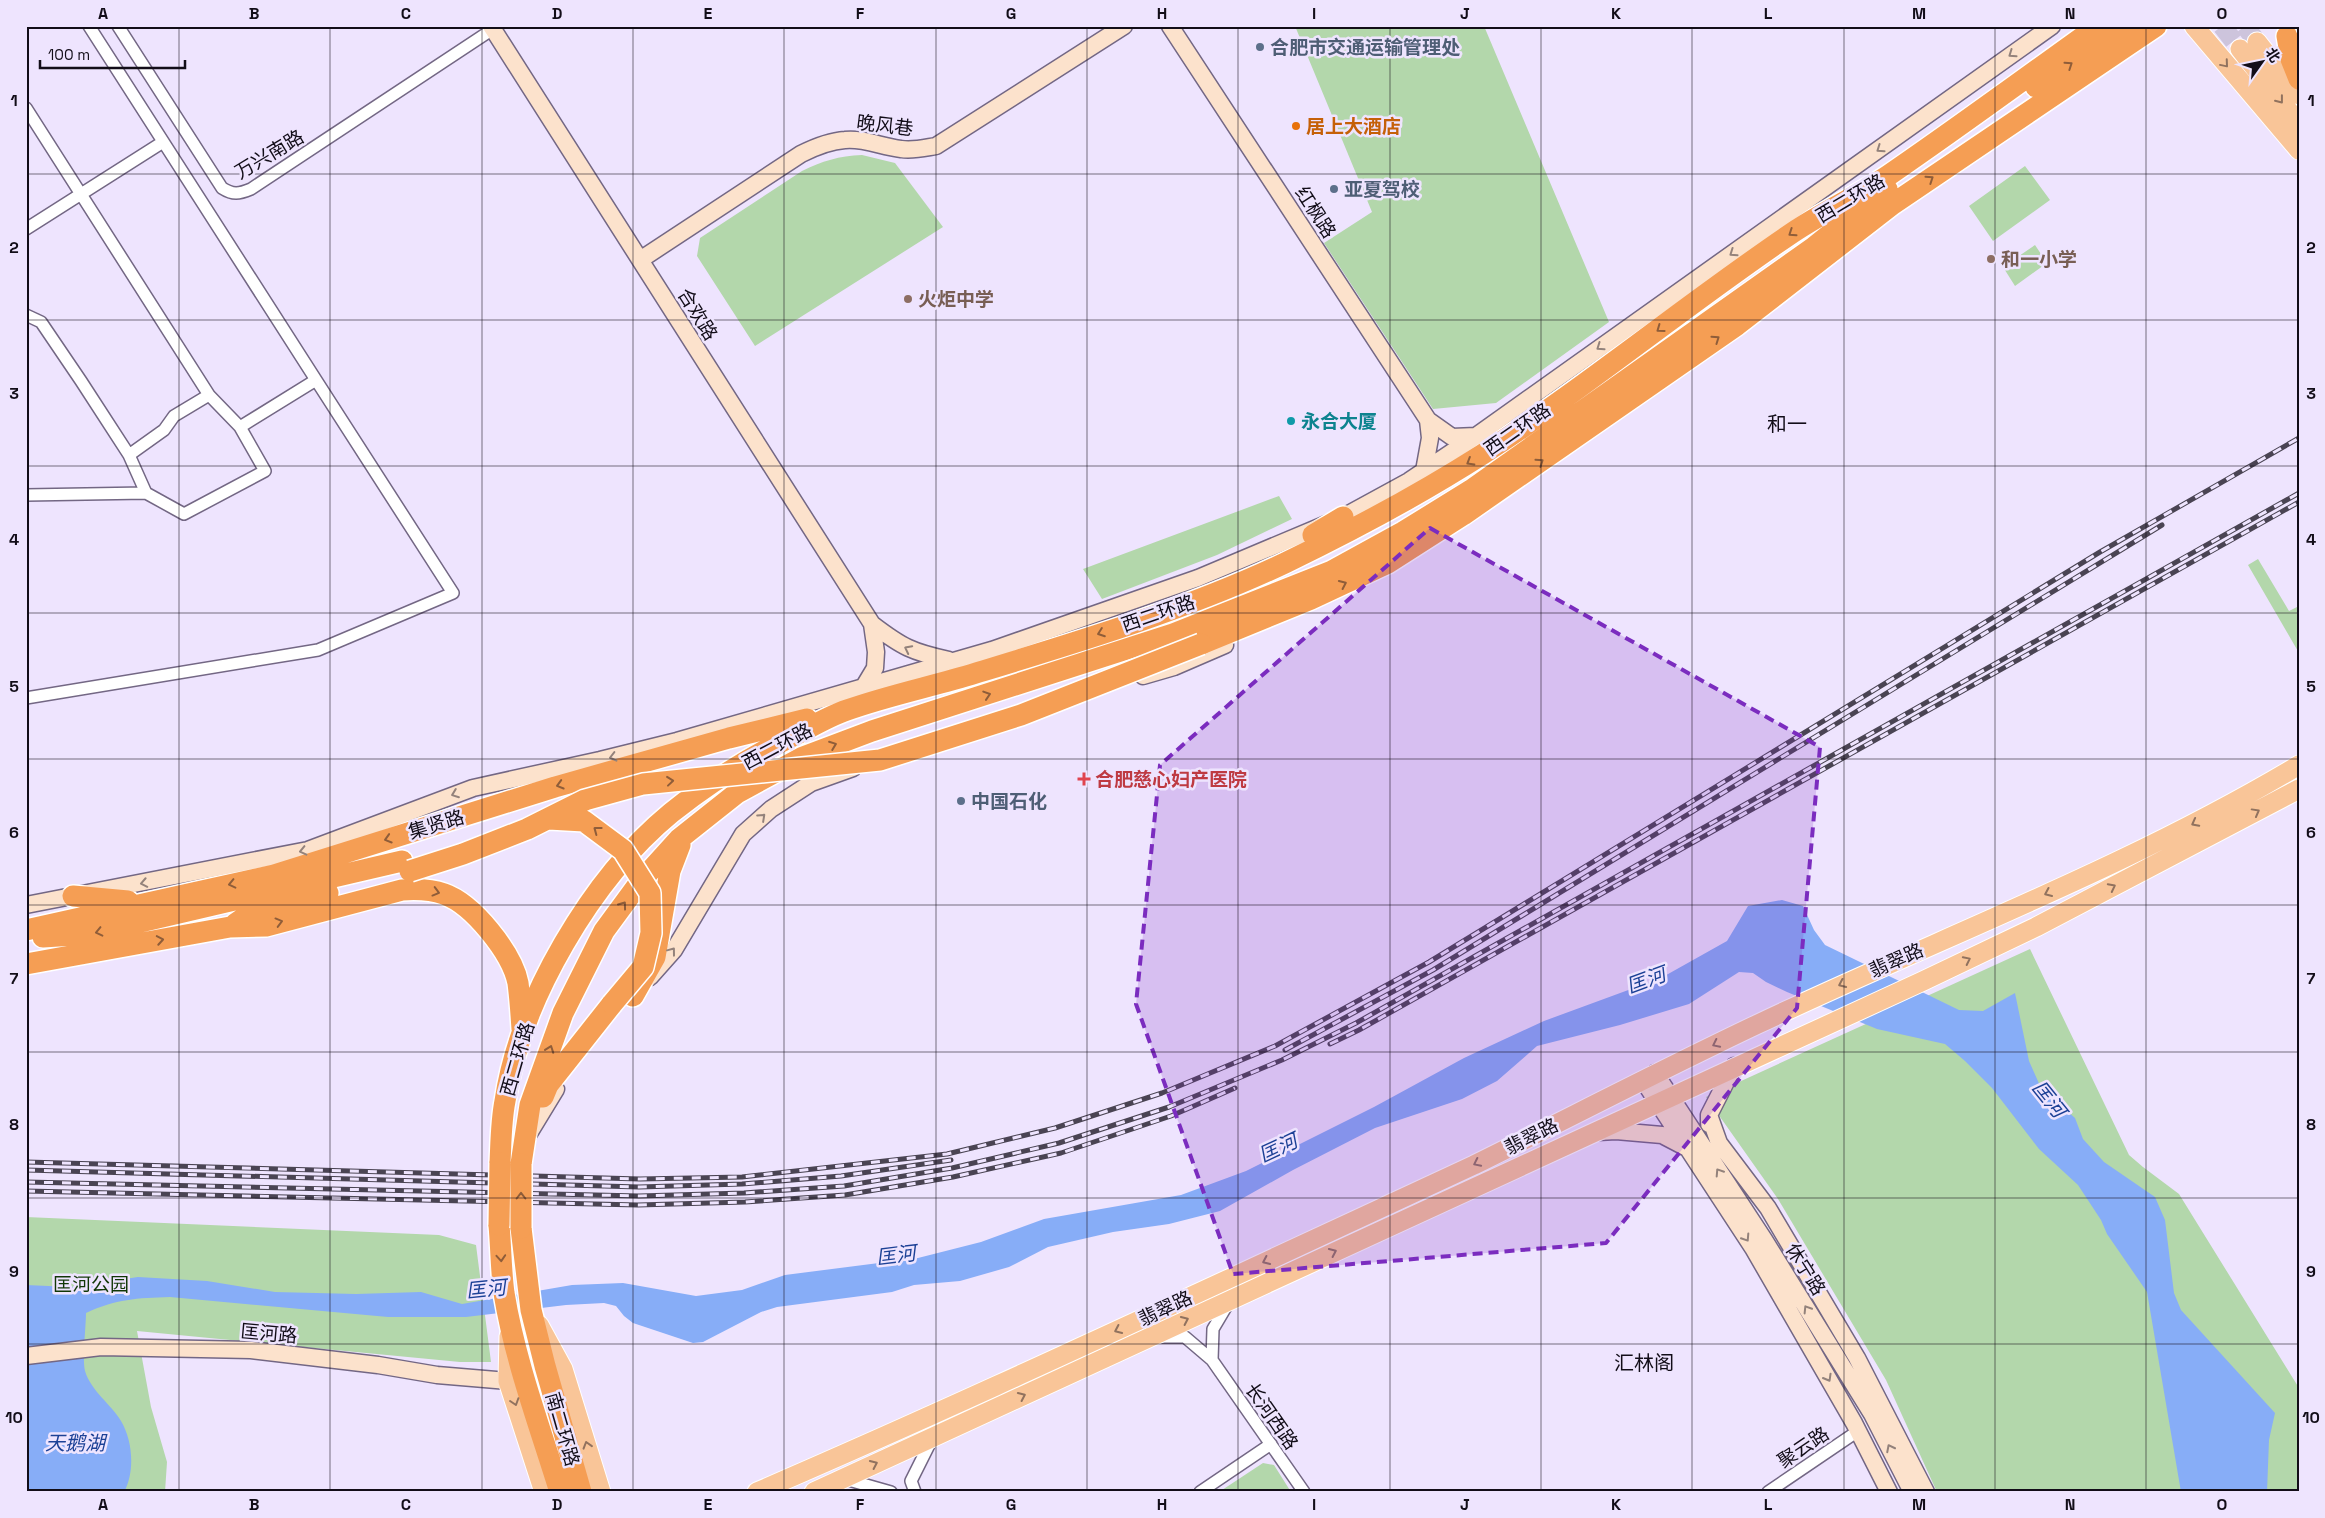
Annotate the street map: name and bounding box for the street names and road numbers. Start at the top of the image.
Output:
street label: 晚风巷 [855,110,915,141]
street label: 万兴南路 [230,124,308,185]
street label: 西二环路 [1811,168,1889,229]
street label: 红枫路 [1290,182,1342,243]
street label: 合欢路 [672,283,723,345]
street label: 西二环路 [1479,397,1556,461]
street label: 西二环路 [1118,589,1198,638]
street label: 西二环路 [738,718,817,775]
street label: 集贤路 [405,804,467,845]
street label: 翡翠路 [1865,937,1927,983]
street label: 西二环路 [495,1019,540,1099]
street label: 翡翠路 [1500,1112,1562,1161]
street label: 休宁路 [1780,1238,1831,1300]
street label: 翡翠路 [1134,1285,1196,1332]
street label: 匡河路 [239,1319,298,1348]
street label: 长河西路 [1240,1378,1304,1455]
street label: 南二环路 [540,1389,585,1469]
street label: 聚云路 [1773,1421,1834,1474]

